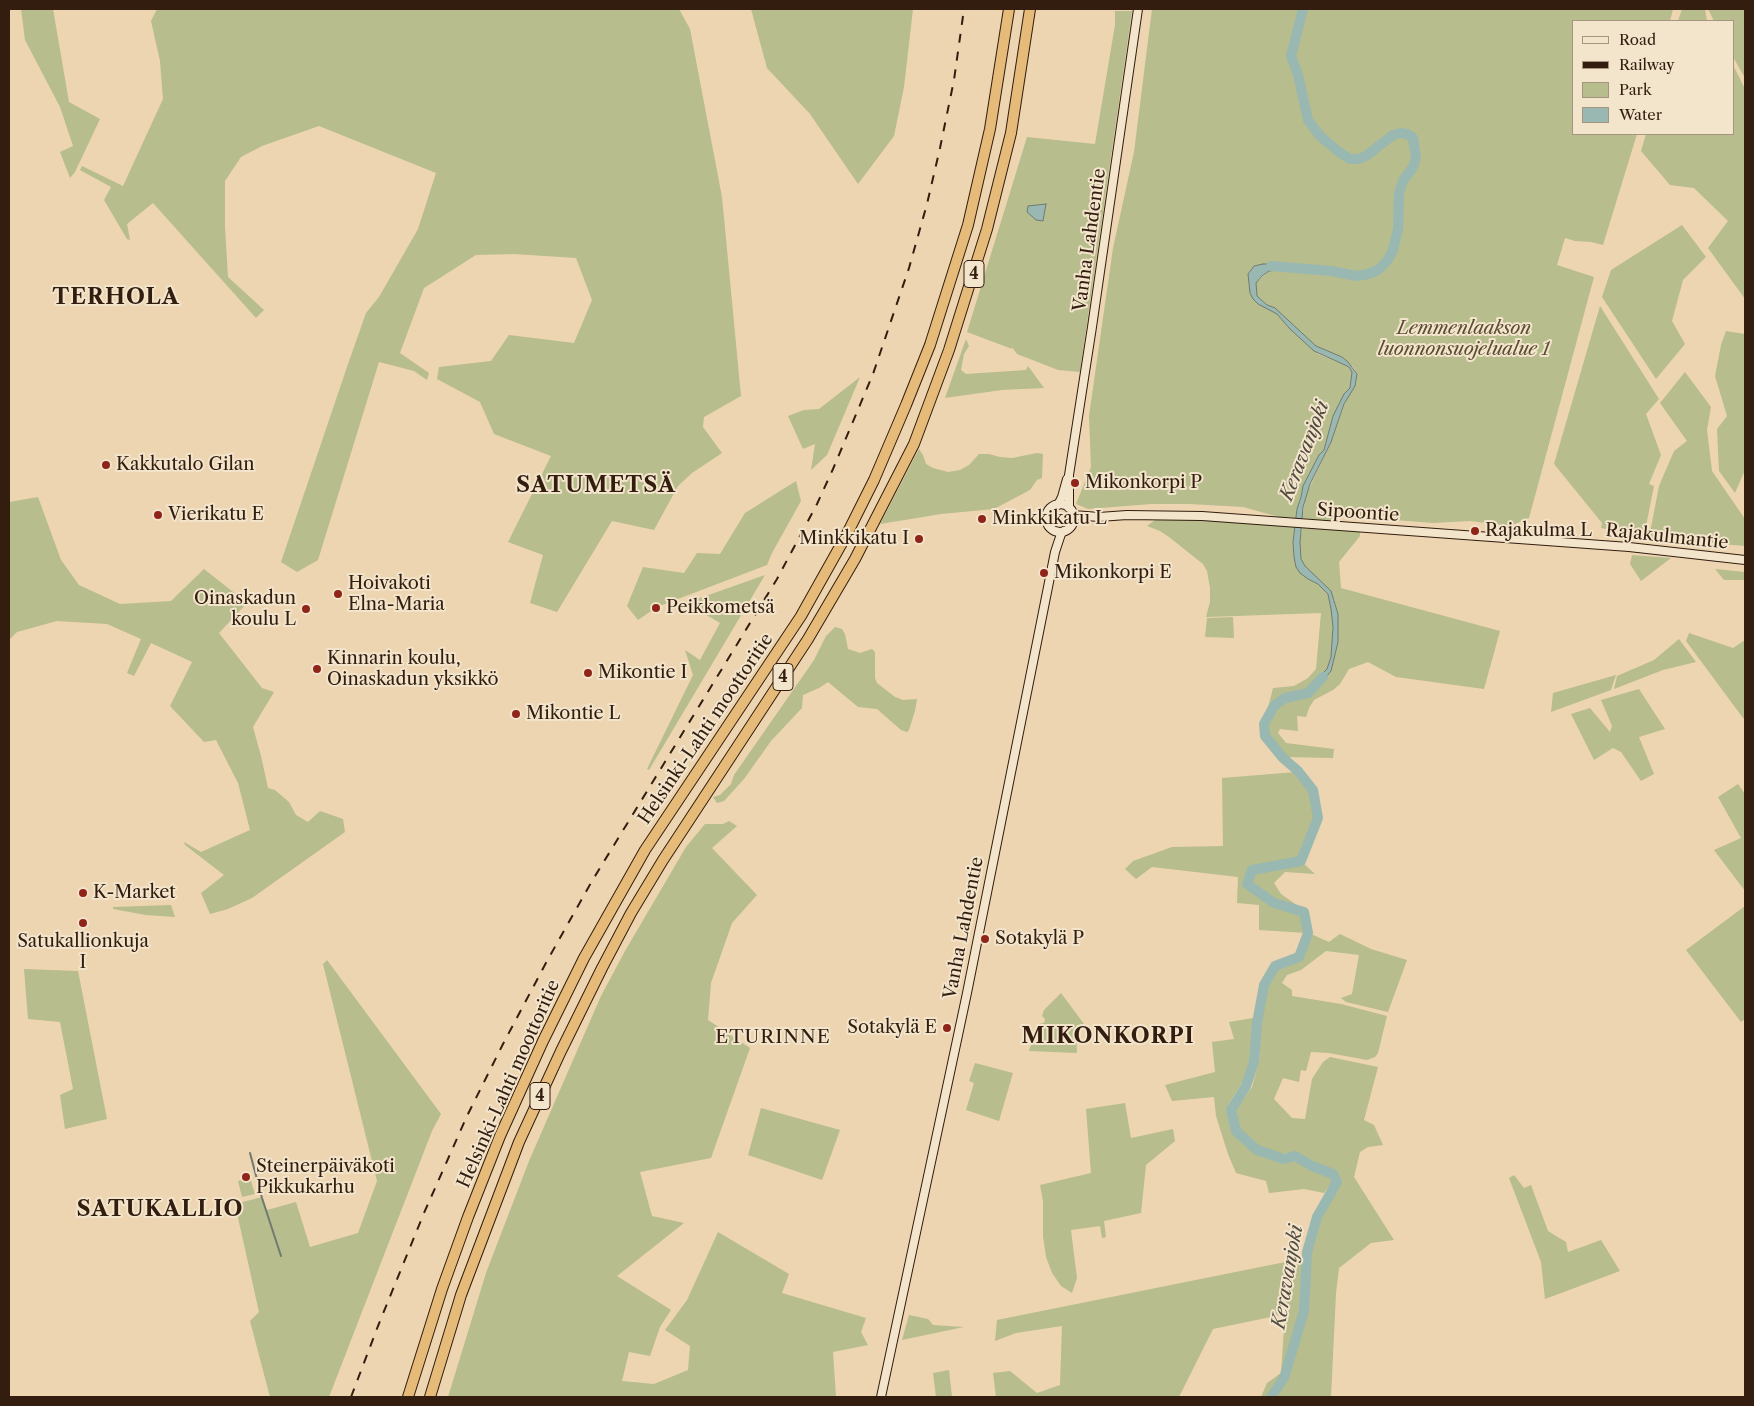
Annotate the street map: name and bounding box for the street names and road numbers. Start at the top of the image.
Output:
street label: Vanha Lahdentie [1069,167,1111,313]
road number: 4 [964,260,984,288]
street label: Sipoontie [1316,499,1400,527]
street label: Rajakulmantie [1604,520,1730,554]
street label: Helsinki-Lahti moottoritie [634,629,778,829]
road number: 4 [773,664,793,690]
street label: Vanha Lahdentie [940,855,988,1001]
street label: Helsinki-Lahti moottoritie [453,976,565,1192]
road number: 4 [530,1082,550,1110]

